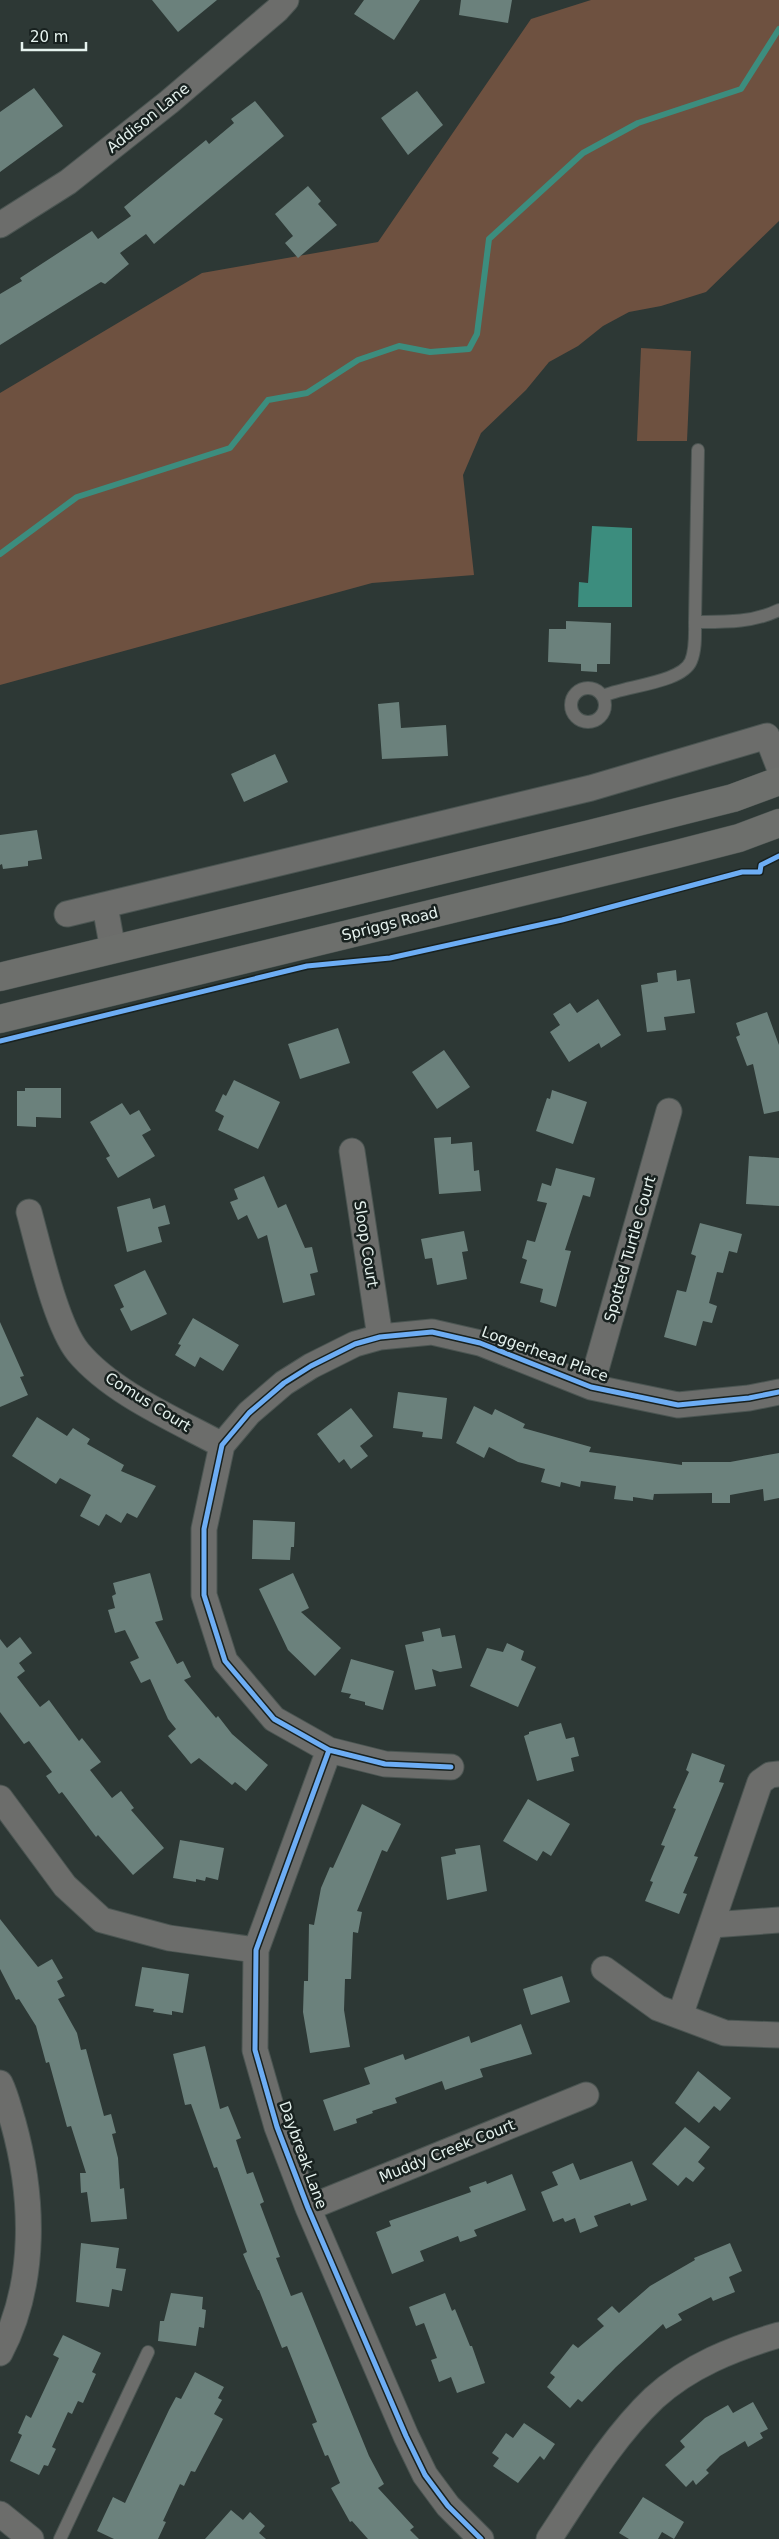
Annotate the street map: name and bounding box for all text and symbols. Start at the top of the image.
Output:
scale bar [22,20,86,52]
text: 20 m [30,28,68,46]
street label: Addison Lane [103,79,193,157]
street label: Spriggs Road [340,903,440,945]
street label: Spotted Turtle Court [600,1174,660,1324]
street label: Sloop Court [350,1199,382,1289]
street label: Loggerhead Place [479,1323,611,1385]
street label: Comus Court [102,1369,194,1436]
street label: Daybreak Lane [275,2099,331,2211]
street label: Muddy Creek Court [377,2116,517,2186]

